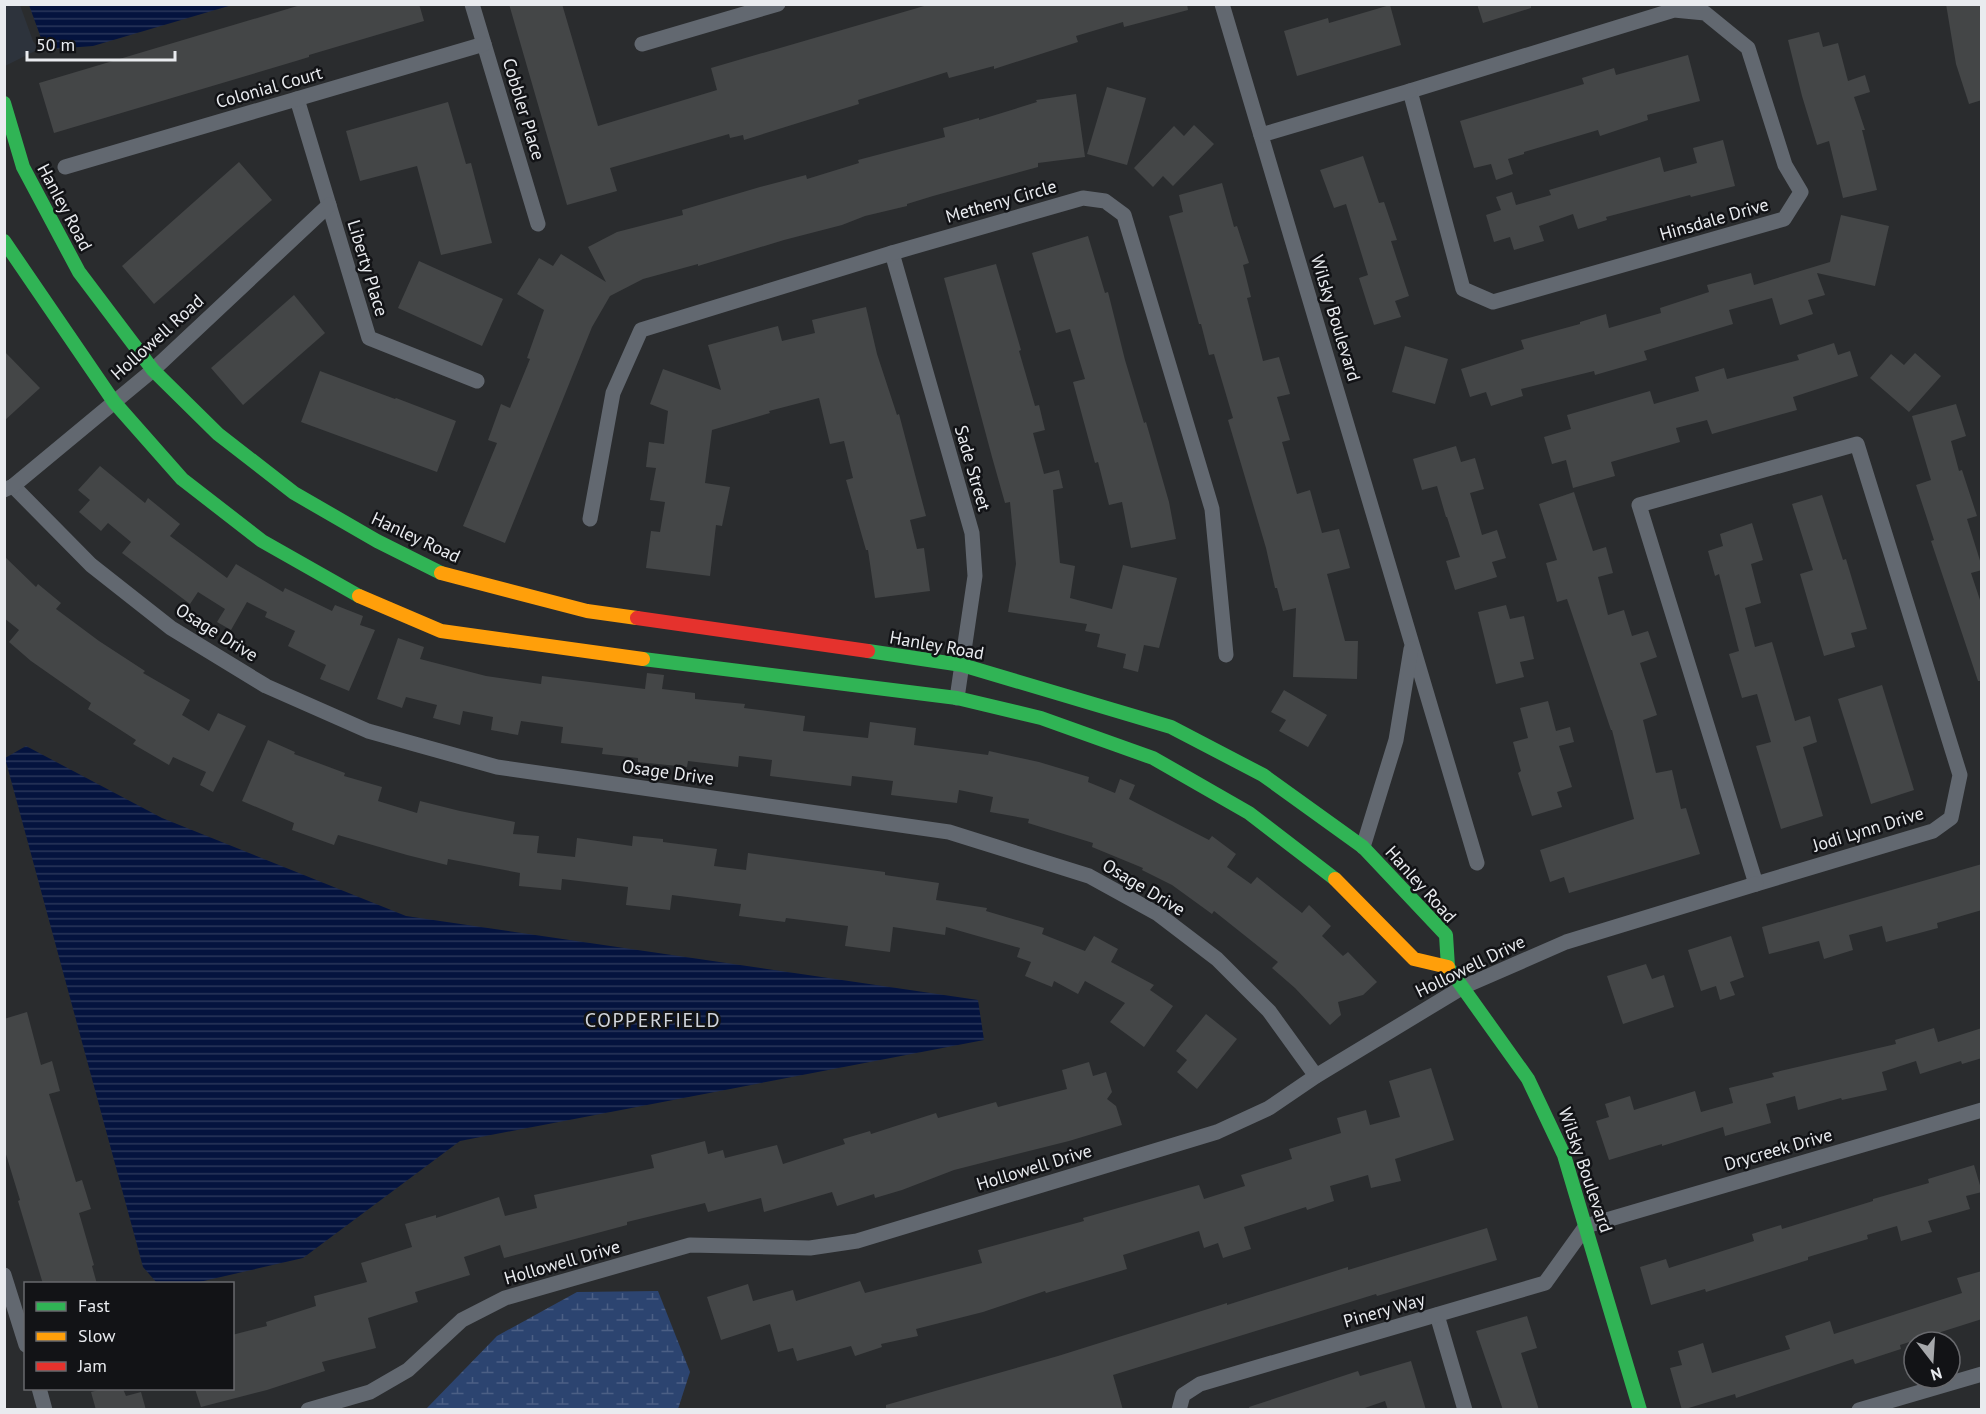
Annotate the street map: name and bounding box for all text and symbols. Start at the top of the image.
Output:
scale bar [27,24,176,62]
text: 50 m [36,33,75,56]
street label: Cobbler Place [498,55,550,163]
street label: Colonial Court [213,61,325,113]
street label: Hanley Road [32,159,98,255]
street label: Metheny Circle [943,174,1059,228]
street label: Hinsdale Drive [1657,192,1771,246]
street label: Liberty Place [342,217,394,319]
street label: Wilsky Boulevard [1306,252,1366,384]
street label: Hollowell Road [106,289,208,385]
street label: Sade Street [950,422,996,514]
street label: Hanley Road [368,506,464,568]
street label: Osage Drive [172,598,262,666]
street label: Hanley Road [888,625,986,665]
street label: Osage Drive [620,754,716,790]
street label: Jodi Lynn Drive [1809,801,1926,857]
street label: Hanley Road [1380,841,1462,927]
street label: Osage Drive [1098,853,1190,921]
street label: Hollowell Drive [1411,929,1529,1003]
district label: COPPERFIELD [585,1007,721,1033]
street label: Wilsky Boulevard [1554,1104,1618,1236]
street label: Drycreek Drive [1721,1123,1835,1175]
street label: Hollowell Drive [973,1139,1095,1195]
street label: Hollowell Drive [501,1234,623,1290]
legend [24,1282,234,1390]
street label: Pinery Way [1341,1287,1428,1333]
text: Fast [78,1294,110,1317]
text: Slow [78,1324,116,1347]
north arrow [1902,1330,1962,1390]
text: Jam [77,1354,107,1377]
text: N [1928,1363,1944,1385]

